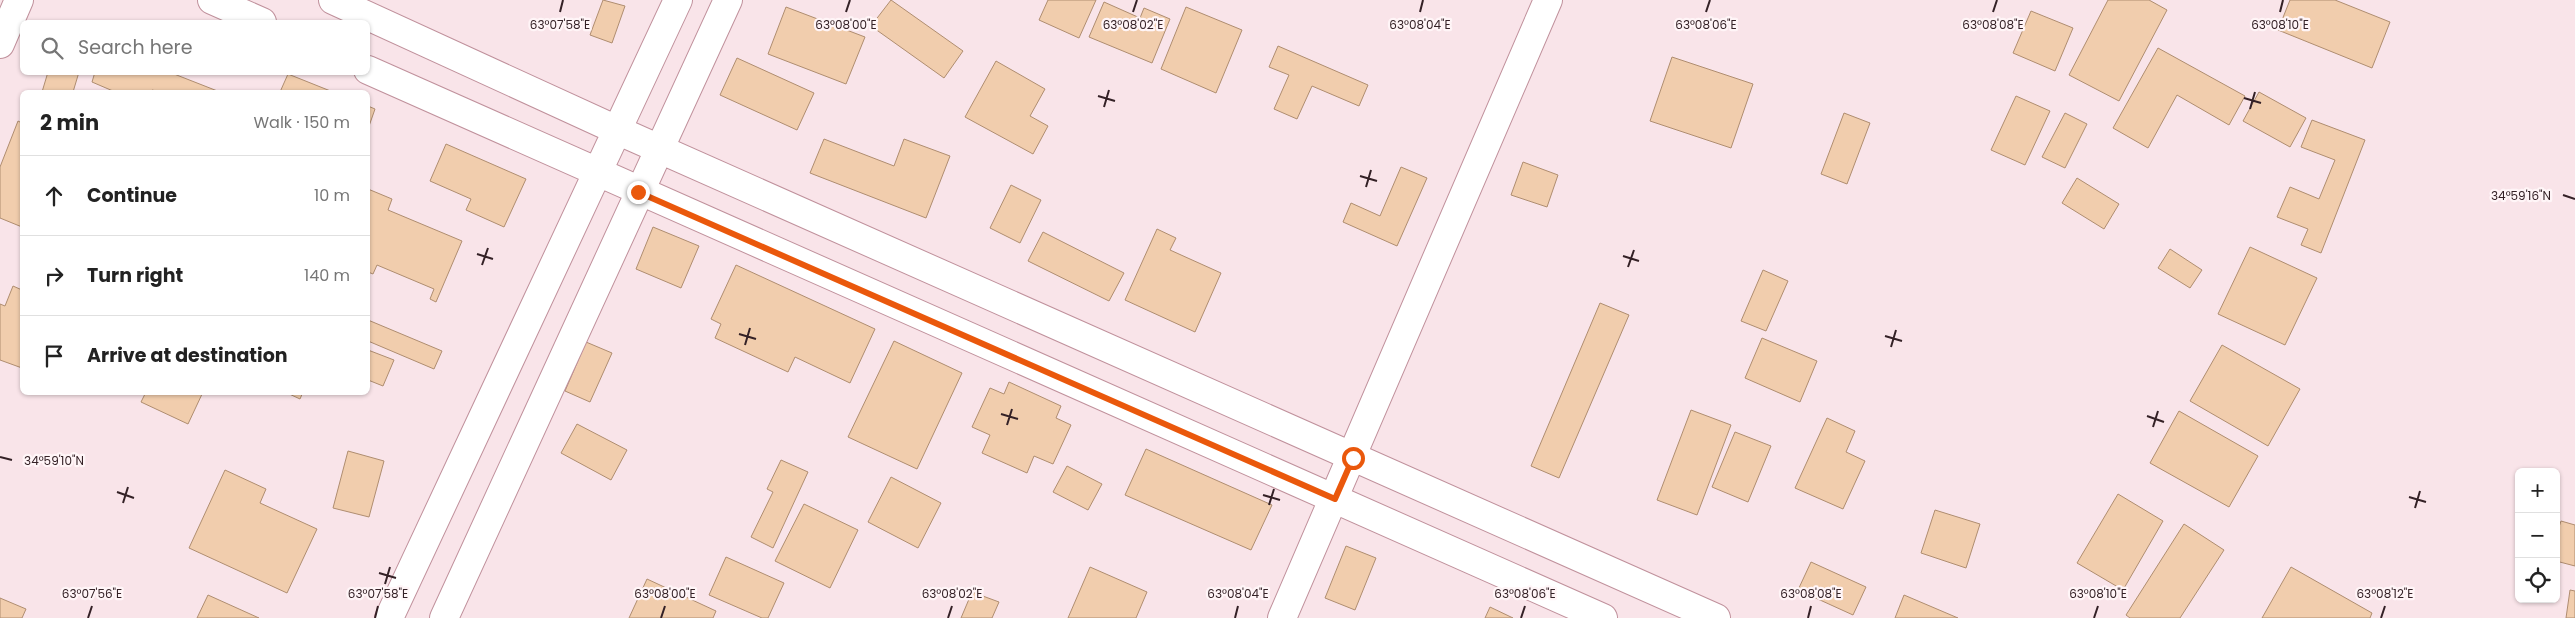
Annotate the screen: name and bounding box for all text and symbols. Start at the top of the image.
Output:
text: 63°07'58"E [530,16,590,33]
text: 63°08'00"E [815,16,877,33]
text: 63°08'02"E [1103,16,1163,33]
text: 63°08'04"E [1389,16,1451,33]
text: 63°08'06"E [1675,16,1737,33]
text: 63°08'08"E [1962,16,2024,33]
text: 63°08'10"E [2251,16,2309,33]
search box [20,20,370,75]
icon: search [38,34,66,62]
text: Search here [78,34,192,61]
text: 2 min [40,108,99,137]
text: Walk · 150 m [253,111,350,134]
route end [627,181,650,204]
icon: ahead [40,182,68,210]
text: Continue [87,182,177,209]
text: 10 m [314,184,350,207]
text: 34°59'16"N [2491,187,2551,204]
icon: right [40,262,68,290]
text: Turn right [87,262,183,289]
text: 140 m [304,264,350,287]
icon: arrive [40,342,68,370]
text: Arrive at destination [87,342,288,369]
route start [1342,447,1365,470]
text: 34°59'10"N [24,452,84,469]
map controls [2515,468,2560,603]
button: + [2515,468,2560,513]
button: − [2515,513,2560,558]
button: locate [2515,558,2560,603]
text: 63°07'56"E [62,585,122,602]
text: 63°07'58"E [348,585,408,602]
text: 63°08'00"E [634,585,696,602]
text: 63°08'02"E [922,585,982,602]
text: 63°08'04"E [1207,585,1269,602]
text: 63°08'06"E [1494,585,1556,602]
text: 63°08'08"E [1780,585,1842,602]
text: 63°08'10"E [2069,585,2127,602]
text: 63°08'12"E [2356,585,2414,602]

